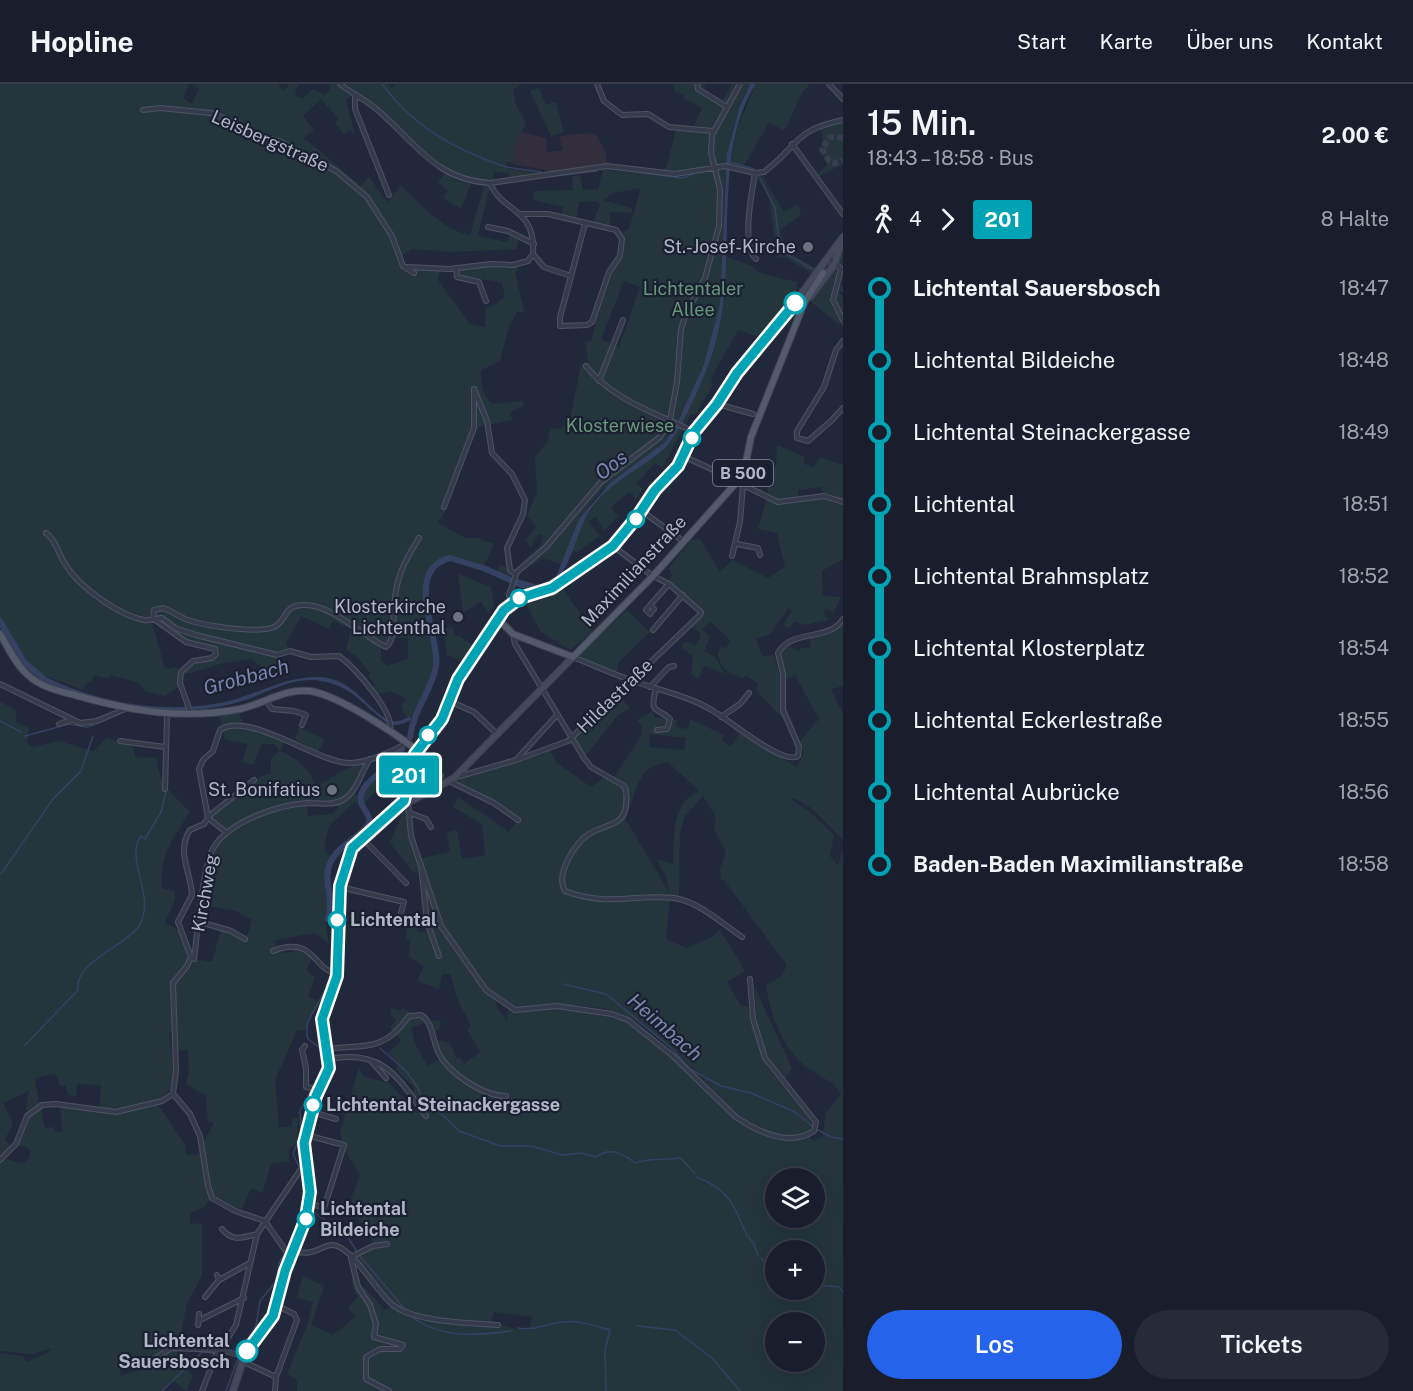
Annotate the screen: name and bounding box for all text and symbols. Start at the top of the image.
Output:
text: Hopline [30,25,134,58]
text: Start [1017,29,1066,54]
text: Karte [1099,29,1153,54]
text: Über uns [1186,29,1273,54]
text: Kontakt [1306,29,1383,54]
text: 15 Min. [867,104,976,142]
street label: Leisbergstraße [208,105,332,176]
text: 2.00 € [1322,122,1389,148]
text: 18:43 – 18:58 · Bus [867,146,1034,170]
icon: walk [867,203,900,236]
icon: forward [931,203,964,236]
text: 4 [909,207,922,231]
text: 201 [985,207,1020,232]
text: 8 Halte [1321,207,1389,231]
place label: St.-Josef-Kirche [663,236,796,257]
marker: St.-Josef-Kirche [801,240,815,254]
text: Lichtental Sauersbosch [913,275,1161,301]
text: 18:47 [1339,276,1389,300]
park label: Lichtentaler Allee [643,278,743,320]
unlabelled marker [784,292,806,314]
text: Lichtental Bildeiche [913,347,1115,373]
text: 18:48 [1338,348,1389,372]
park label: Klosterwiese [566,415,674,436]
text: Lichtental Steinackergasse [913,419,1191,445]
text: 18:49 [1338,420,1389,444]
unlabelled marker [683,429,701,447]
water label: Oos [590,445,632,485]
road number: B 500 [713,460,773,486]
text: Lichtental [913,491,1015,517]
text: 18:51 [1342,492,1389,516]
unlabelled marker [627,510,645,528]
street label: Maximilianstraße [577,511,690,630]
text: Lichtental Brahmsplatz [913,563,1149,589]
text: 18:52 [1339,564,1389,588]
unlabelled marker [510,589,528,607]
place label: Klosterkirche Lichtenthal [334,596,446,638]
marker: Klosterkirche Lichtenthal [451,610,465,624]
text: Lichtental Klosterplatz [913,635,1145,661]
text: 18:54 [1338,636,1389,660]
water label: Grobbach [201,654,291,700]
street label: Hildastraße [572,654,657,737]
text: Lichtental Eckerlestraße [913,707,1163,733]
text: 18:55 [1338,708,1389,732]
unlabelled marker [419,726,437,744]
line badge: 201 [374,756,444,794]
text: 201 [391,763,427,788]
place label: St. Bonifatius [208,779,320,800]
text: Lichtental Aubrücke [913,779,1120,805]
text: 18:56 [1338,780,1389,804]
marker: St. Bonifatius [325,783,339,797]
text: Baden-Baden Maximilianstraße [913,851,1244,877]
street label: Kirchweg [187,852,222,933]
text: 18:58 [1338,852,1389,876]
place label: Lichtental [350,909,437,930]
marker: Lichtental [328,911,346,929]
water label: Heimbach [623,988,707,1066]
place label: Lichtental Steinackergasse [326,1094,560,1115]
marker: Lichtental Steinackergasse [304,1096,322,1114]
map controls [765,1168,825,1372]
button: layers [765,1168,825,1228]
place label: Lichtental Bildeiche [320,1198,407,1240]
marker: Lichtental Bildeiche [297,1210,315,1228]
button: + [765,1240,825,1300]
button: Los [867,1310,1122,1379]
button: Tickets [1134,1310,1389,1379]
button: − [765,1312,825,1372]
place label: Lichtental Sauersbosch [118,1330,230,1372]
marker: Lichtental Sauersbosch [236,1340,258,1362]

